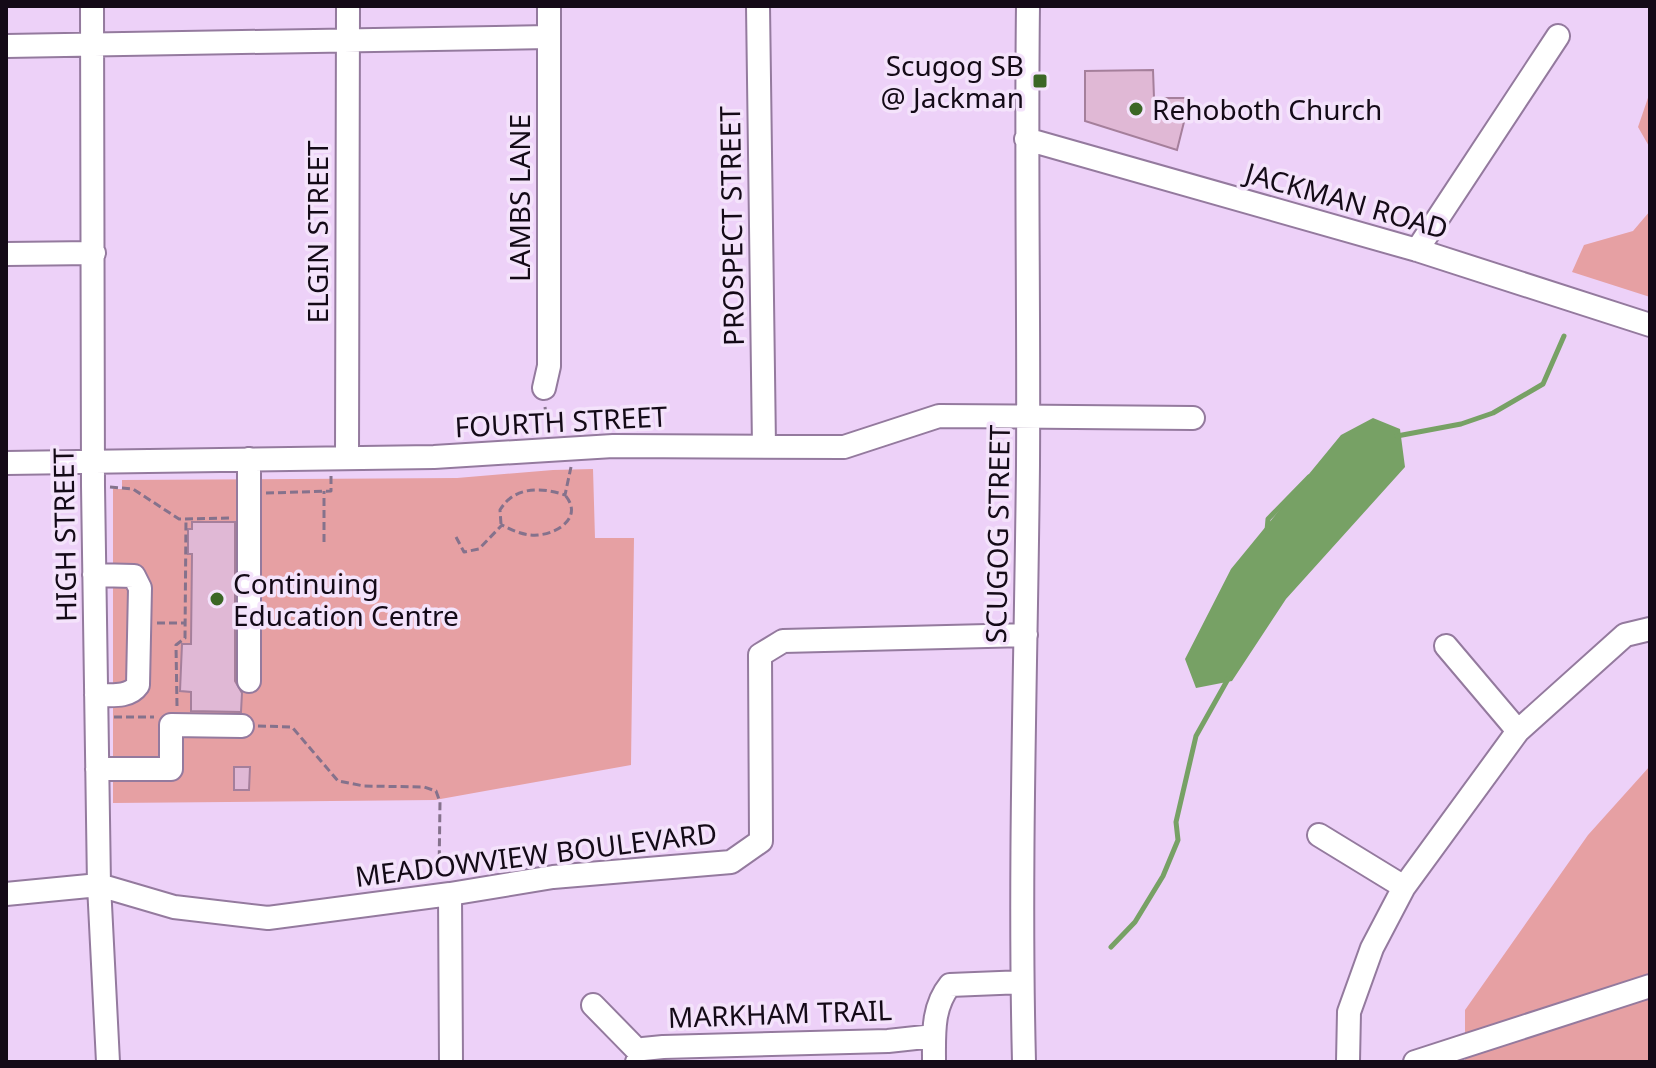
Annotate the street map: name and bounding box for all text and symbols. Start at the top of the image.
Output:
place label: Scugog SB @ Jackman [881,46,1024,116]
marker: Scugog SB @ Jackman [1031,72,1049,90]
place label: Rehoboth Church [1152,90,1382,128]
marker: Rehoboth Church [1127,100,1145,118]
street label: PROSPECT STREET [710,105,752,346]
street label: LAMBS LANE [500,114,538,282]
street label: ELGIN STREET [298,140,336,324]
street label: JACKMAN ROAD [1238,152,1453,247]
street label: FOURTH STREET [454,396,669,446]
street label: SCUGOG STREET [976,424,1018,644]
street label: HIGH STREET [43,447,85,622]
place label: Continuing Education Centre [233,564,459,634]
marker: Continuing Education Centre [208,590,226,608]
street label: MEADOWVIEW BOULEVARD [353,813,719,895]
street label: MARKHAM TRAIL [667,990,893,1036]

